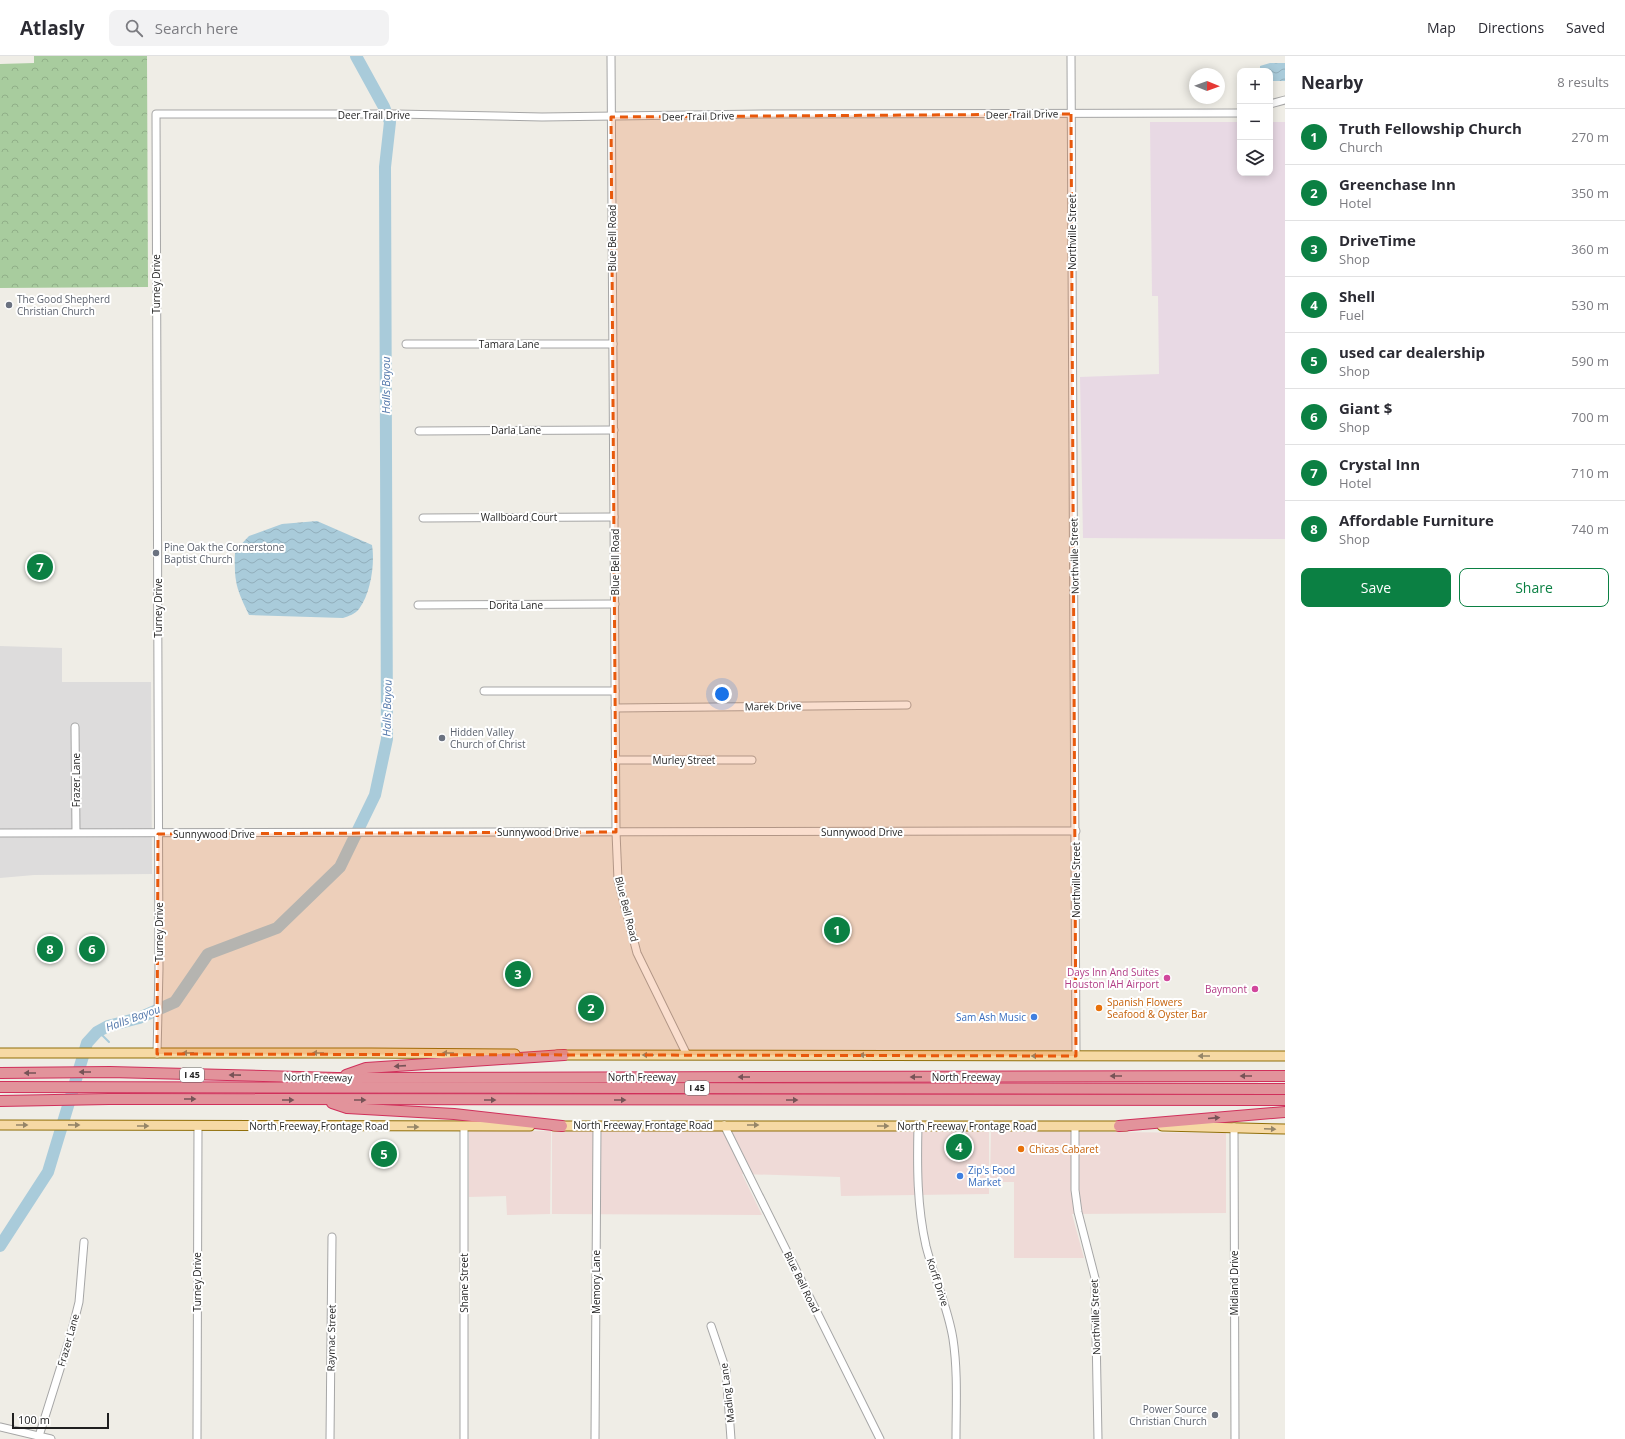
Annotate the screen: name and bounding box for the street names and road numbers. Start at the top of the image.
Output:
street label: Deer Trail Drive [986,106,1059,122]
street label: Deer Trail Drive [338,108,411,122]
street label: Deer Trail Drive [662,108,735,124]
street label: Northville Street [1065,194,1079,270]
street label: Blue Bell Road [605,205,619,271]
street label: Turney Drive [149,254,163,314]
street label: Tamara Lane [479,337,540,351]
street label: Darla Lane [491,423,541,437]
street label: Wallboard Court [481,510,558,524]
street label: Northville Street [1066,517,1082,594]
street label: Blue Bell Road [608,529,622,595]
street label: Turney Drive [151,578,165,638]
street label: Dorita Lane [489,598,543,612]
street label: Marek Drive [745,699,802,713]
street label: Frazer Lane [69,752,83,807]
street label: Murley Street [653,753,716,767]
street label: Sunnywood Drive [497,825,579,839]
street label: Sunnywood Drive [821,825,903,839]
street label: Sunnywood Drive [173,827,255,841]
street label: Northville Street [1069,842,1083,918]
street label: Blue Bell Road [612,875,642,943]
street label: Turney Drive [152,902,166,962]
road number: I 45 [180,1068,204,1082]
street label: North Freeway [284,1069,353,1085]
street label: North Freeway [608,1070,677,1084]
street label: North Freeway [932,1070,1001,1084]
road number: I 45 [685,1081,709,1095]
street label: North Freeway Frontage Road [573,1118,713,1132]
street label: North Freeway Frontage Road [249,1119,389,1133]
street label: North Freeway Frontage Road [897,1119,1037,1133]
street label: Blue Bell Road [781,1249,823,1315]
street label: Memory Lane [589,1250,603,1314]
street label: Midland Drive [1227,1250,1241,1316]
street label: Turney Drive [190,1252,204,1312]
street label: Shane Street [457,1253,471,1313]
street label: Korff Drive [924,1256,953,1308]
street label: Northville Street [1087,1278,1103,1355]
street label: Raymac Street [323,1304,339,1372]
street label: Frazer Lane [54,1312,82,1368]
street label: Mading Lane [716,1362,738,1424]

